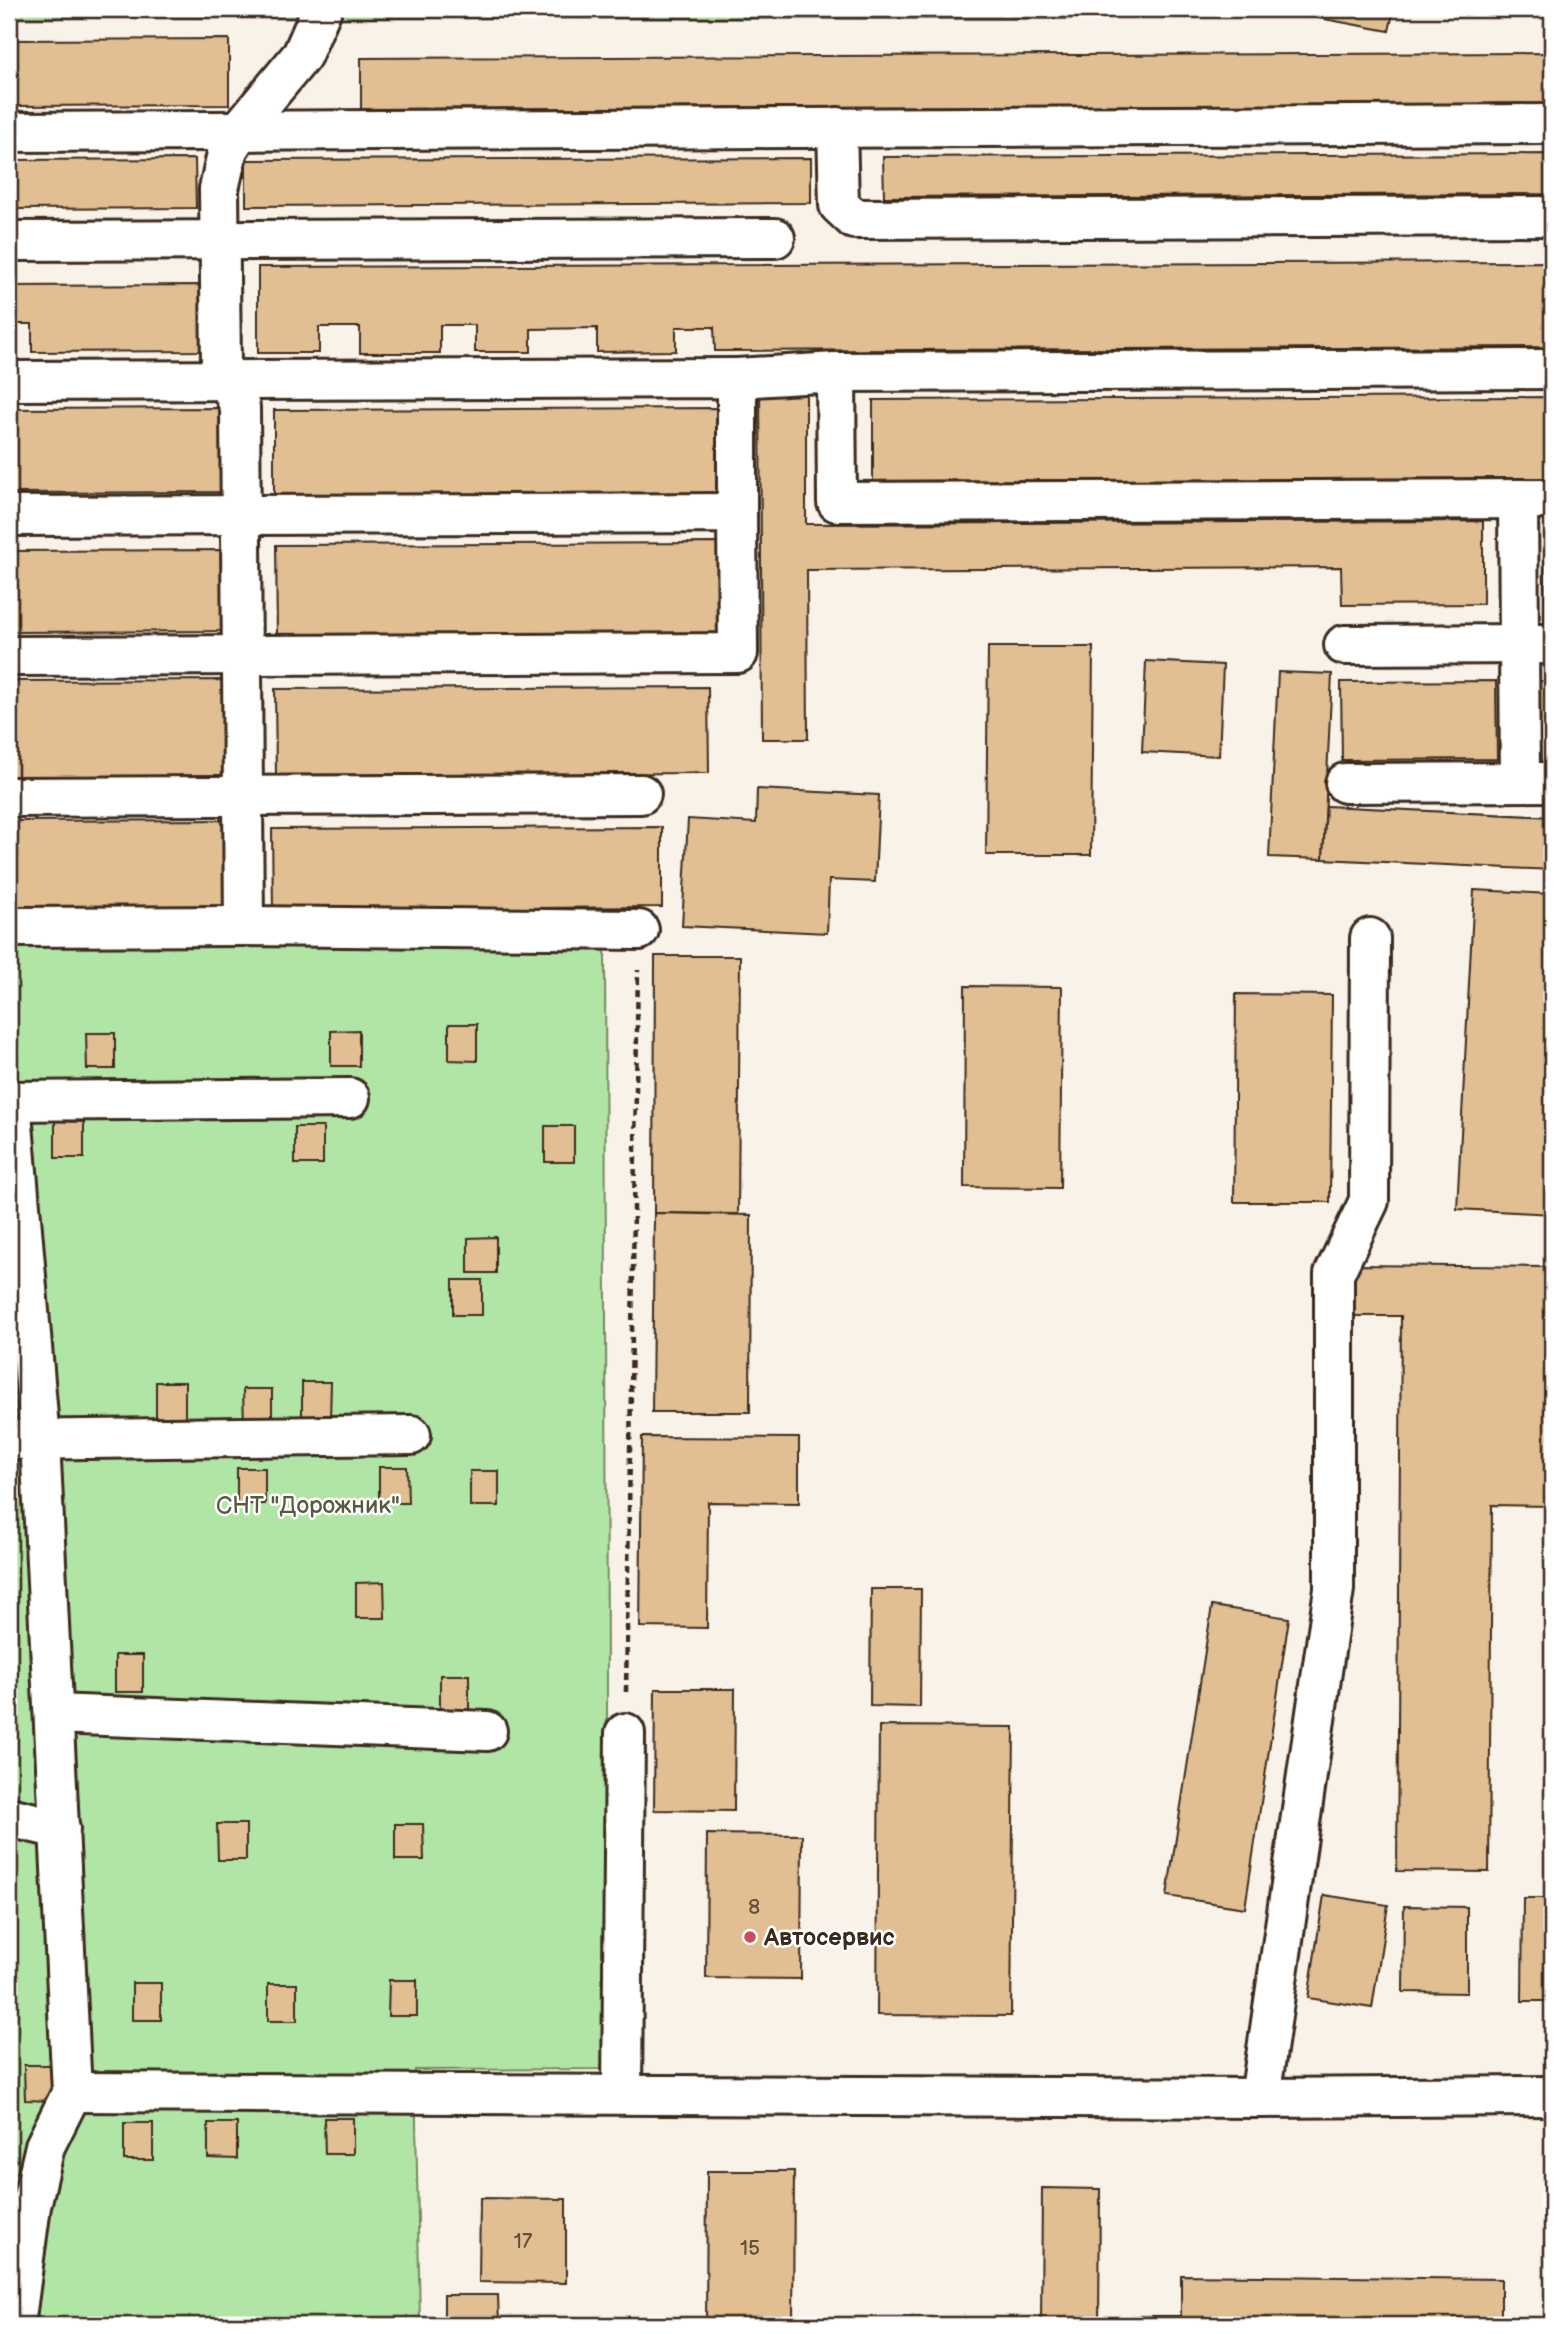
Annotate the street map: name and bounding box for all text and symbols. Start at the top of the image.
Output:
park label: СНТ "Дорожник" [216,1491,400,1520]
house number: 8 [748,1895,760,1920]
place label: Автосервис [763,1923,895,1952]
marker: Автосервис [742,1929,758,1945]
house number: 17 [514,2229,533,2254]
house number: 15 [740,2236,760,2261]

